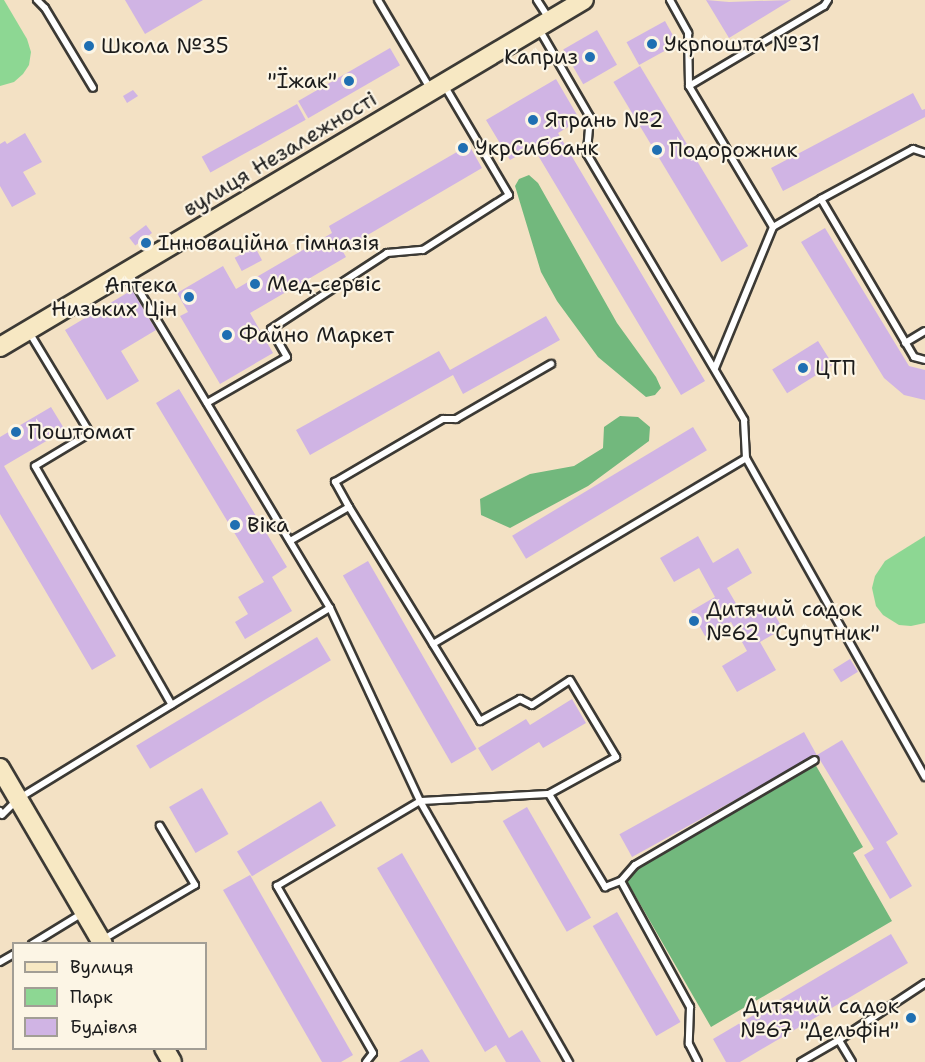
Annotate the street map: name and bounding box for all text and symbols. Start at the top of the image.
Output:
place label: Укрпошта №31 [664,31,820,57]
place label: Школа №35 [101,33,229,59]
marker: Укрпошта №31 [645,37,659,51]
marker: Школа №35 [82,39,96,53]
place label: Каприз [504,44,578,70]
marker: Каприз [583,50,597,64]
place label: "Їжак" [268,68,337,94]
marker: "Їжак" [342,74,356,88]
street label: вулиця Незалежності [179,86,381,222]
place label: Ятрань №2 [545,107,664,133]
marker: Ятрань №2 [526,113,540,127]
place label: УкрСиббанк [475,135,599,161]
place label: Подорожник [669,137,798,163]
marker: УкрСиббанк [456,141,470,155]
marker: Подорожник [650,143,664,157]
place label: Інноваційна гімназія [158,230,380,256]
marker: Інноваційна гімназія [139,236,153,250]
place label: Мед-сервіс [267,271,381,297]
place label: Аптека Низьких Цін [51,272,177,322]
marker: Мед-сервіс [248,277,262,291]
marker: Аптека Низьких Цін [182,290,196,304]
place label: Файно Маркет [239,322,394,348]
marker: Файно Маркет [220,328,234,342]
place label: ЦТП [815,355,856,381]
marker: ЦТП [796,361,810,375]
place label: Поштомат [28,419,134,445]
marker: Поштомат [9,425,23,439]
place label: Віка [247,512,289,538]
marker: Віка [228,518,242,532]
place label: Дитячий садок №62 "Супутник" [706,596,880,646]
marker: Дитячий садок №62 "Супутник" [687,614,701,628]
legend [12,942,207,1050]
text: Вулиця [70,955,134,979]
text: Парк [70,985,113,1009]
place label: Дитячий садок №67 "Дельфін" [740,993,899,1043]
marker: Дитячий садок №67 "Дельфін" [904,1011,918,1025]
text: Будівля [70,1015,138,1039]

